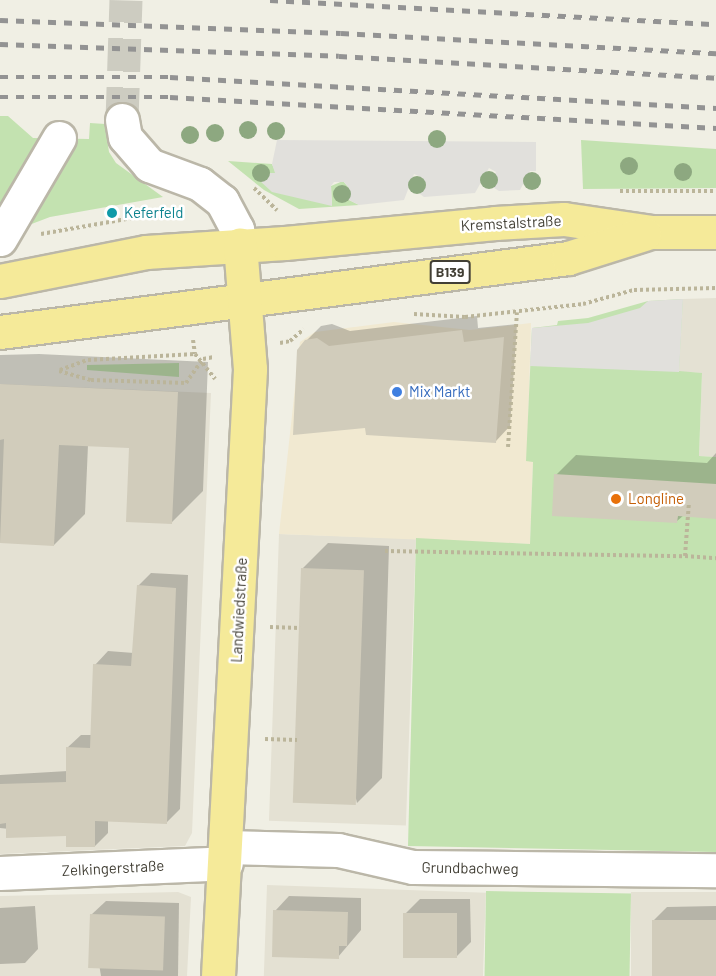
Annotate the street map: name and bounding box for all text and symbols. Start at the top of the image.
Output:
place label: Keferfeld [124,204,183,222]
marker: Keferfeld [105,206,119,220]
street label: Kremstalstraße [460,211,562,235]
road number: B139 [429,261,471,283]
place label: Mix Markt [409,383,471,401]
marker: Mix Markt [390,385,404,399]
place label: Longline [628,490,684,508]
marker: Longline [609,492,623,506]
street label: Landwiedstraße [227,557,251,663]
street label: Zelkingerstraße [61,856,165,880]
street label: Grundbachweg [421,858,519,878]

